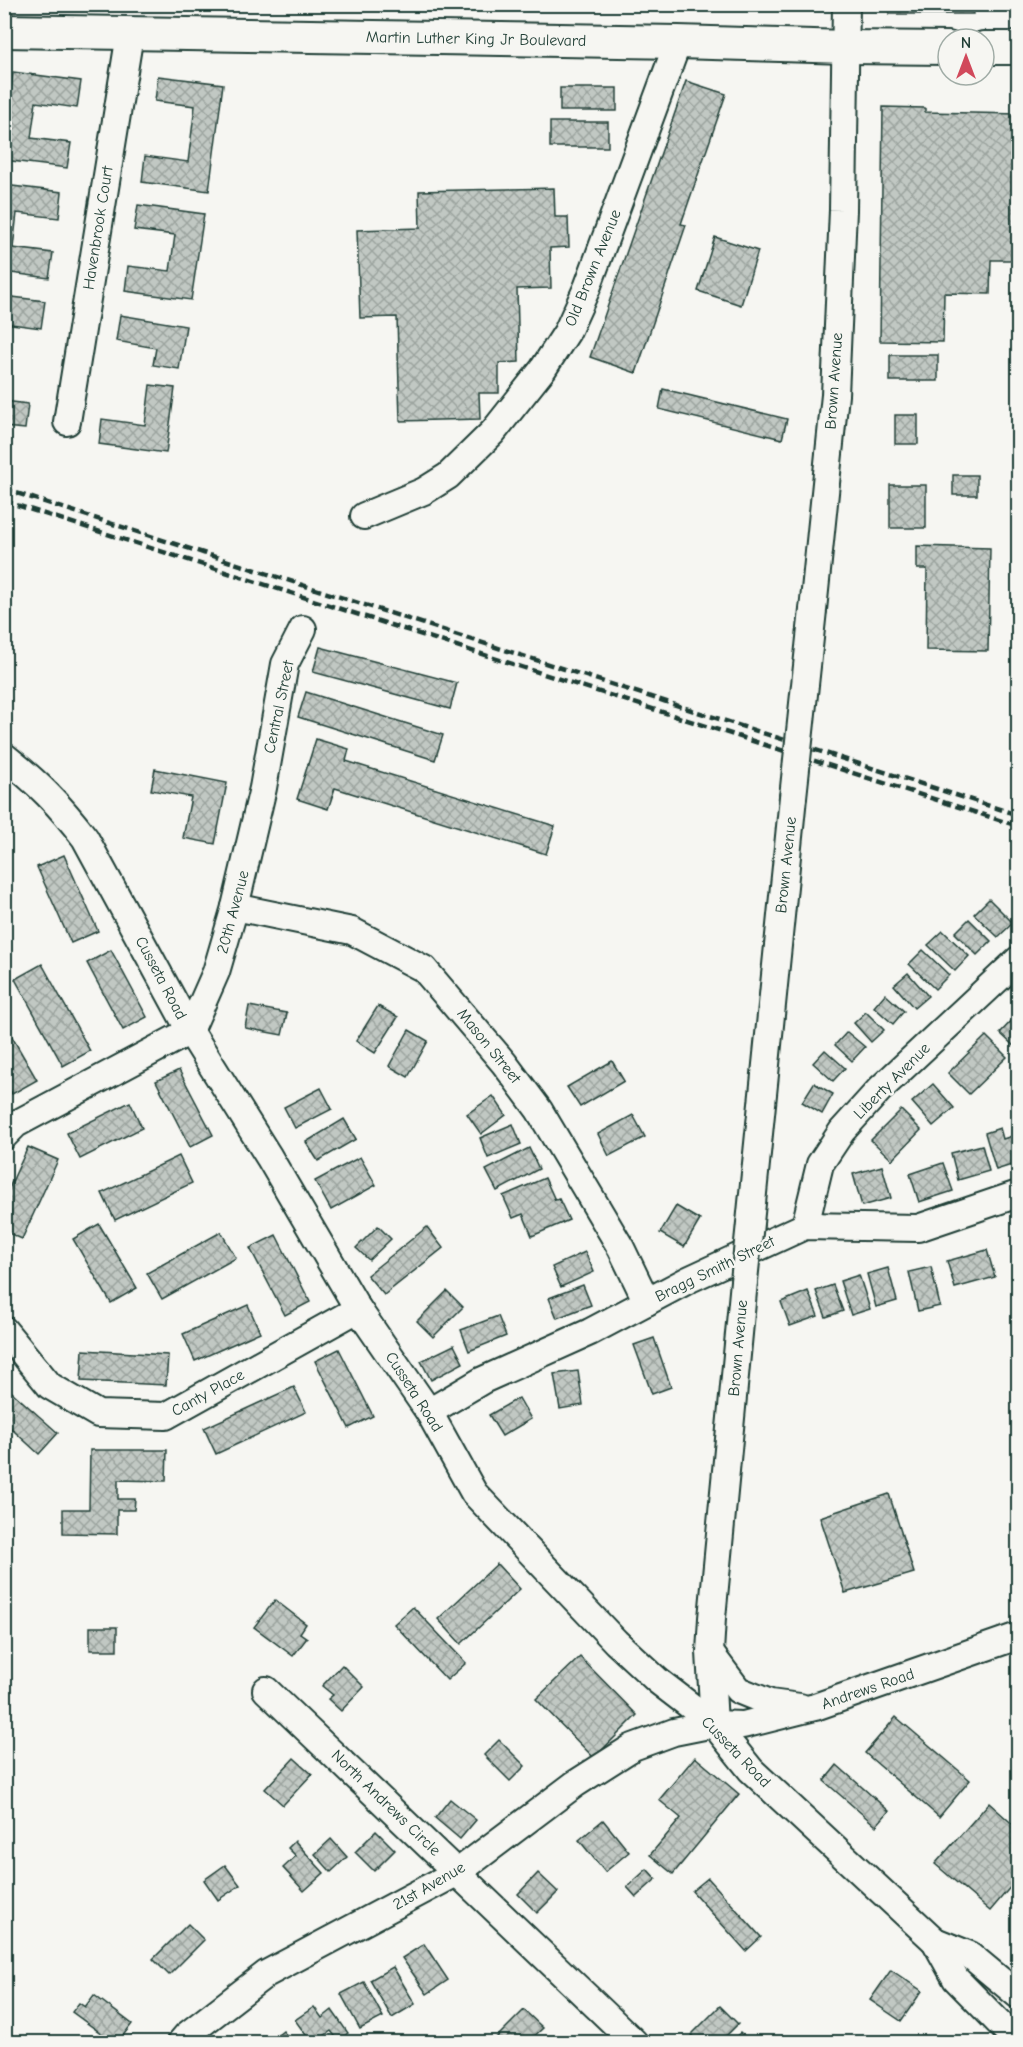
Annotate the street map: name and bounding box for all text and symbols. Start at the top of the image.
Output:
north arrow [936,27,996,87]
street label: Martin Luther King Jr Boulevard [366,28,586,50]
text: N [961,34,971,52]
street label: Havenbrook Court [79,164,117,291]
street label: Old Brown Avenue [561,207,625,329]
street label: Brown Avenue [822,332,846,430]
street label: Central Street [260,659,298,755]
street label: Brown Avenue [772,816,800,914]
street label: 20th Avenue [213,868,253,956]
street label: Cusseta Road [132,933,190,1023]
street label: Mason Street [453,1005,525,1087]
street label: Liberty Avenue [850,1039,934,1123]
street label: Bragg Smith Street [652,1232,778,1306]
street label: Brown Avenue [725,1299,751,1397]
street label: Cusseta Road [382,1349,446,1435]
street label: Canty Place [168,1366,248,1420]
street label: Andrews Road [819,1665,917,1713]
street label: Cusseta Road [698,1713,774,1791]
street label: North Andrews Circle [328,1746,444,1860]
street label: 21st Avenue [390,1858,468,1914]

